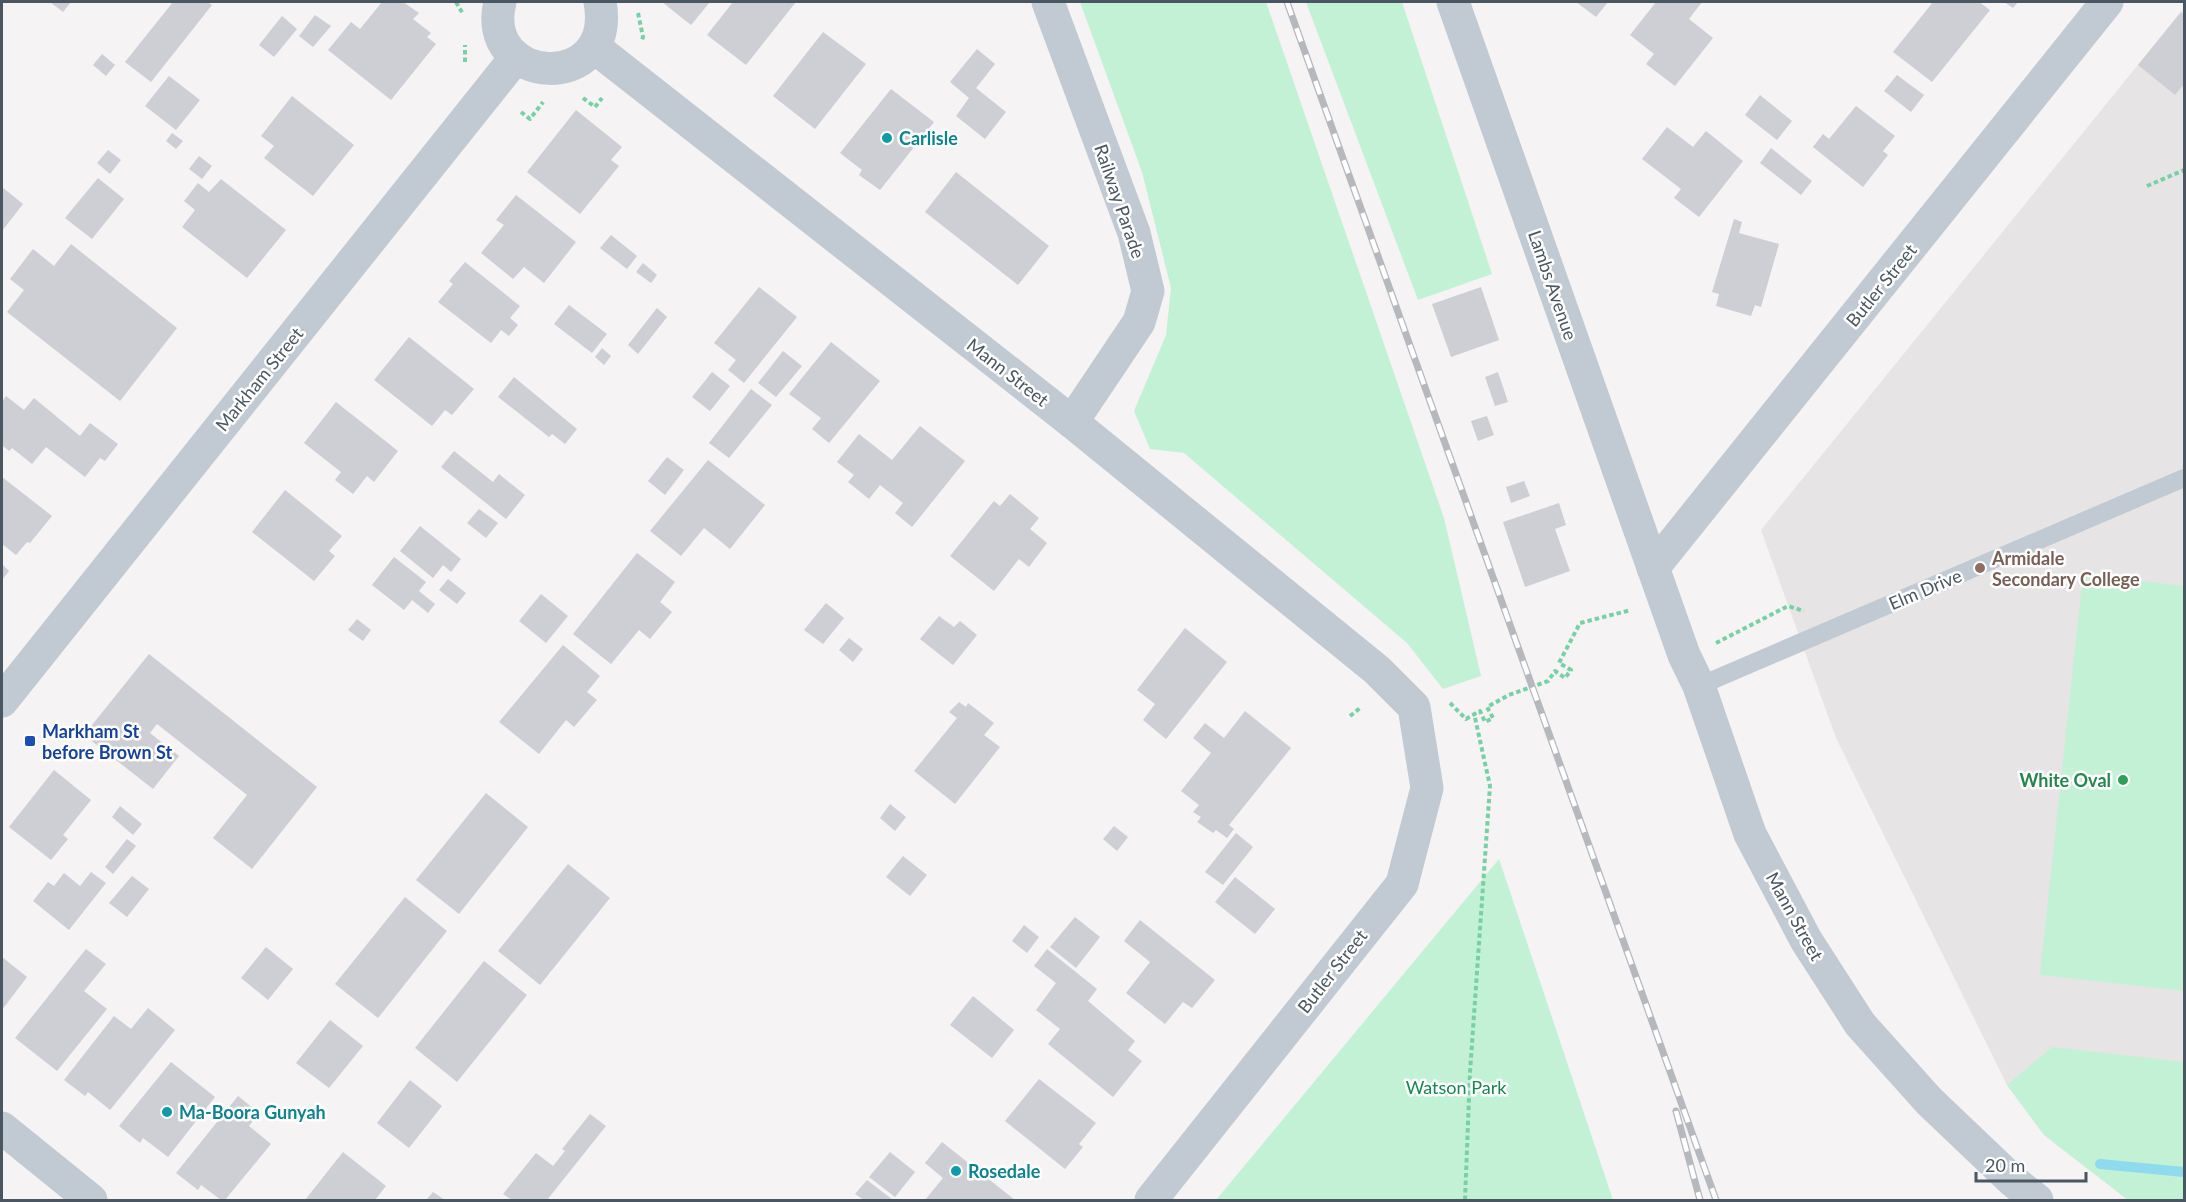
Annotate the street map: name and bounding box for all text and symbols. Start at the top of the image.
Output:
place label: Carlisle [899,127,958,149]
marker: Carlisle [880,131,894,145]
street label: Railway Parade [1090,141,1150,261]
street label: Lambs Avenue [1524,227,1582,343]
street label: Butler Street [1841,239,1921,331]
street label: Markham Street [211,322,308,435]
street label: Mann Street [963,333,1054,411]
place label: Armidale Secondary College [1991,547,2140,590]
marker: Armidale Secondary College [1973,561,1987,575]
street label: Elm Drive [1885,564,1965,614]
place label: Markham St before Brown St [42,720,172,763]
marker: Markham St before Brown St [23,734,37,748]
place label: White Oval [2019,769,2111,791]
marker: White Oval [2116,773,2130,787]
street label: Mann Street [1762,868,1829,964]
street label: Butler Street [1293,924,1372,1017]
park label: Watson Park [1406,1076,1507,1098]
place label: Ma-Boora Gunyah [179,1101,326,1123]
marker: Ma-Boora Gunyah [160,1105,174,1119]
scale bar [1976,1145,2086,1183]
text: 20 m [1985,1154,2025,1176]
place label: Rosedale [968,1160,1041,1182]
marker: Rosedale [949,1164,963,1178]

